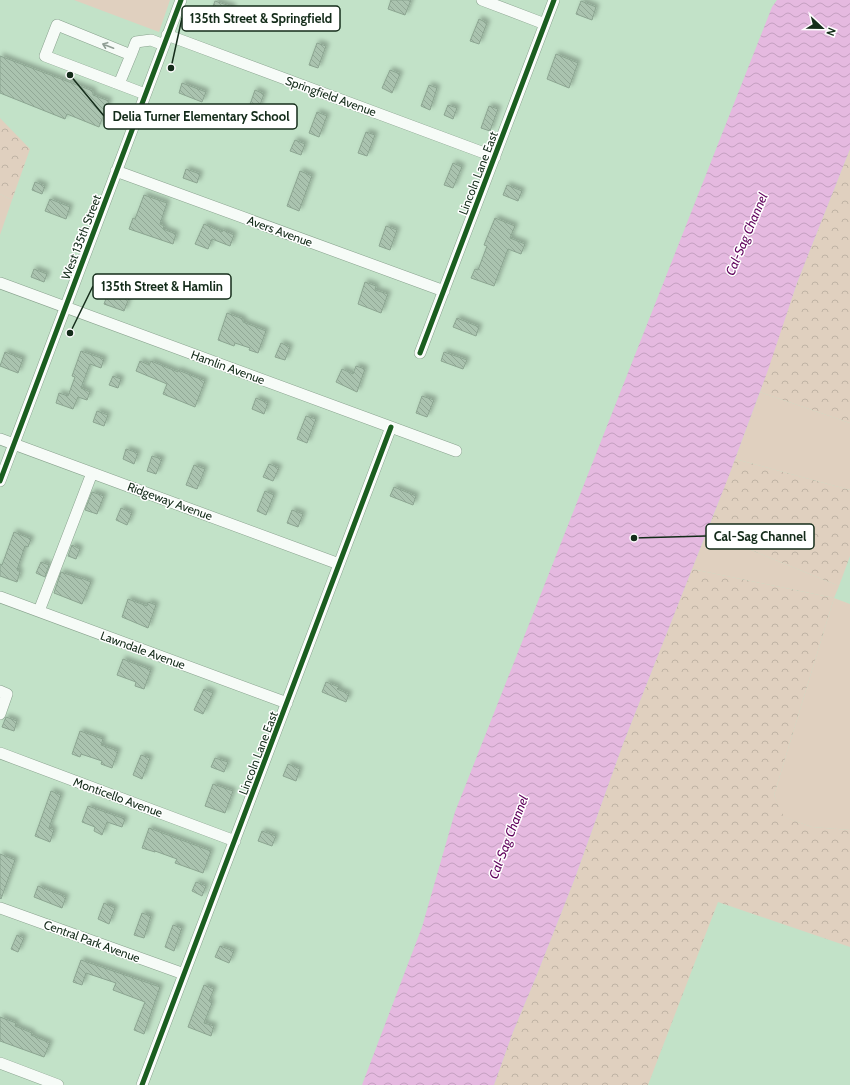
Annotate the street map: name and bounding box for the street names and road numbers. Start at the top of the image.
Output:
street label: Springfield Avenue [284,73,378,119]
street label: Lincoln Lane East [455,129,501,217]
street label: West 135th Street [58,192,104,282]
street label: Avers Avenue [245,212,315,250]
street label: Hamlin Avenue [189,347,267,387]
street label: Ridgeway Avenue [125,479,215,523]
street label: Lawndale Avenue [99,628,187,672]
street label: Lincoln Lane East [235,709,281,797]
street label: Monticello Avenue [71,774,165,820]
street label: Central Park Avenue [42,917,142,965]

